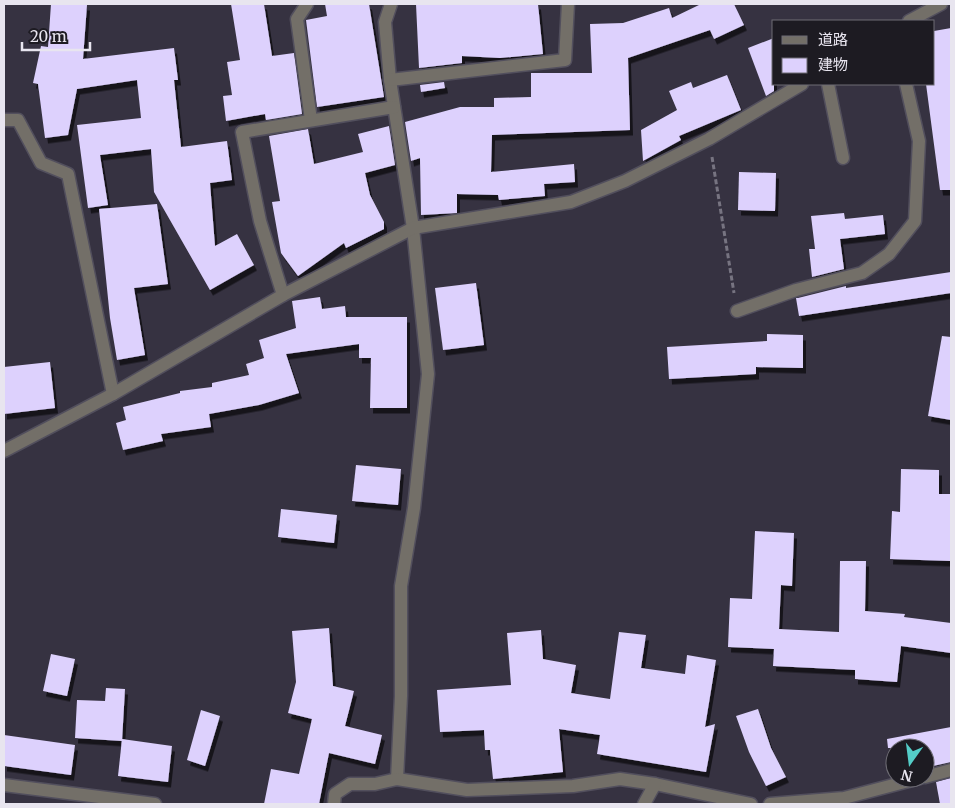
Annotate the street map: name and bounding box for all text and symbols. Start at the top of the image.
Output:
scale bar [22,20,90,52]
legend [772,20,935,85]
text: 20 m [30,27,67,46]
text: 道路 [818,30,848,49]
text: 建物 [818,55,848,74]
north arrow [885,738,935,788]
text: N [899,766,914,786]

